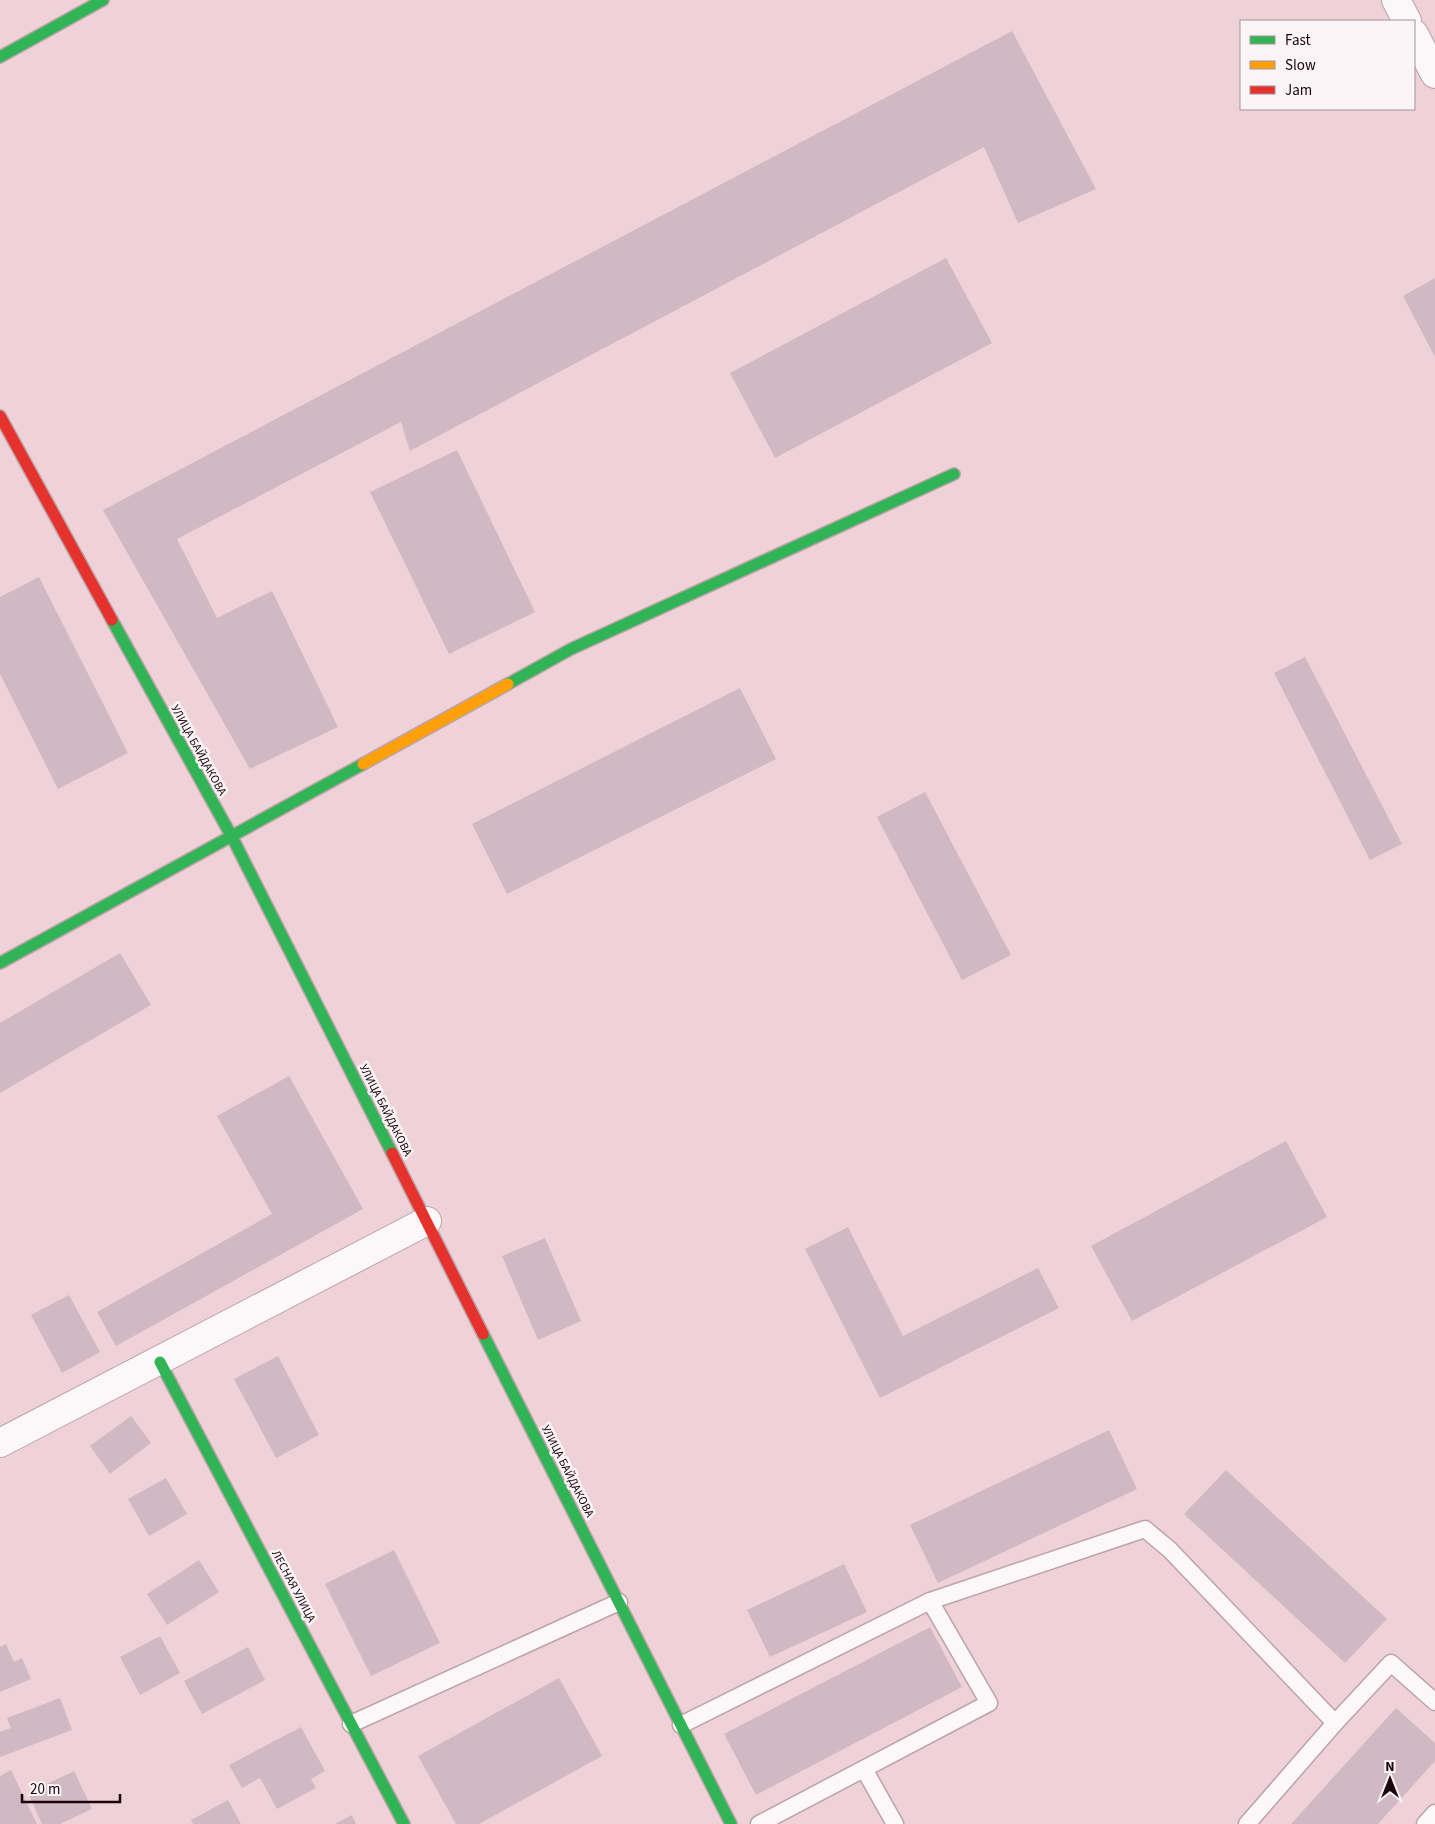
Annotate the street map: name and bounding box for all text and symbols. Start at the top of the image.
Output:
legend [1240,20,1415,110]
text: Fast [1285,30,1311,51]
text: Slow [1285,55,1316,76]
text: Jam [1285,80,1312,101]
street label: УЛИЦА БАЙДАКОВА [167,702,231,799]
street label: УЛИЦА БАЙДАКОВА [355,1061,416,1160]
street label: УЛИЦА БАЙДАКОВА [537,1422,598,1521]
street label: ЛЕСНАЯ УЛИЦА [267,1547,320,1626]
north arrow [1365,1754,1415,1804]
text: N [1385,1757,1395,1777]
scale bar [22,1772,120,1804]
text: 20 m [30,1779,60,1800]

